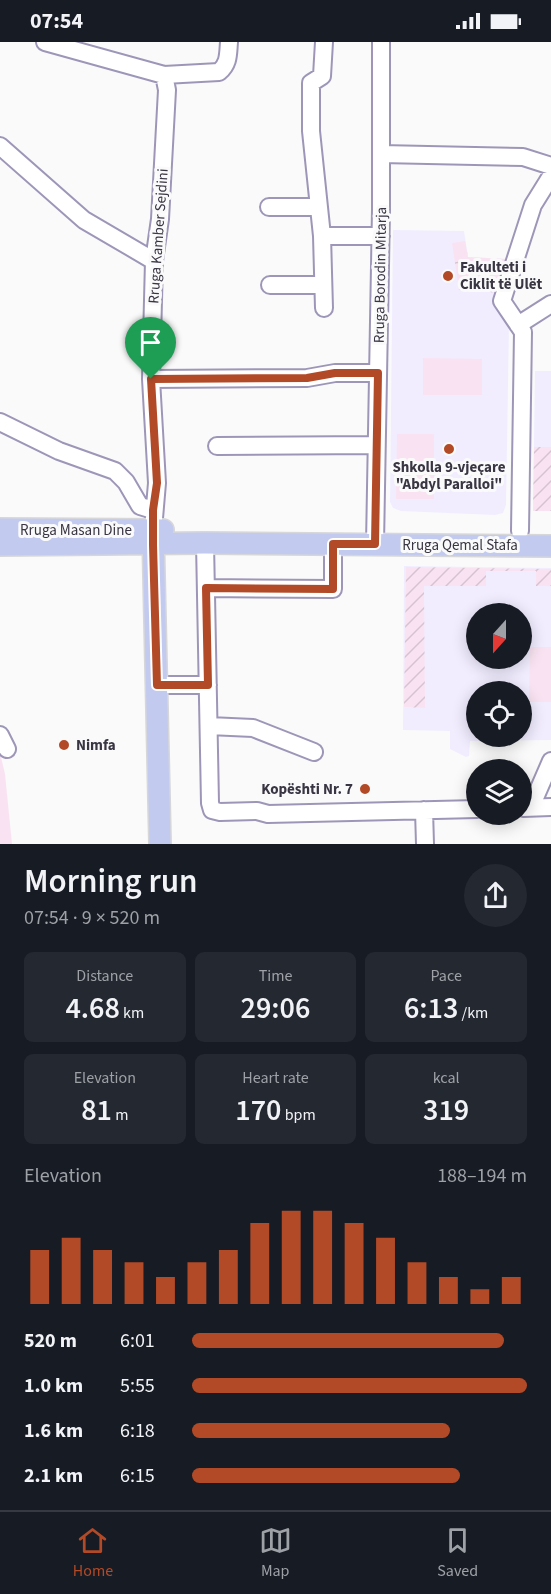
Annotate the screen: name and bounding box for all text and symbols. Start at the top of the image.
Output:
text: 07:54 [30,5,83,37]
street label: Rruga Kamber Sejdini [143,168,174,304]
street label: Rruga Borodin Mitarja [369,207,392,343]
place label: Fakulteti i Ciklit të Ulët [460,257,542,295]
marker: Fakulteti i Ciklit të Ulët [441,269,455,283]
pin [125,317,176,379]
icon: arrive [134,326,167,359]
marker: Shkolla 9-vjeçare "Abdyl Paralloi" [442,442,456,456]
place label: Shkolla 9-vjeçare "Abdyl Paralloi" [392,457,506,495]
street label: Rruga Masan Dine [20,520,132,541]
street label: Rruga Qemal Stafa [402,535,518,556]
north arrow [466,603,532,669]
map controls [466,603,532,825]
button: locate [466,681,532,747]
place label: Nimfa [76,735,116,756]
marker: Nimfa [57,738,71,752]
button: layers [466,759,532,825]
place label: Kopështi Nr. 7 [261,779,353,800]
marker: Kopështi Nr. 7 [358,782,372,796]
text: Morning run [24,858,198,905]
button: share [464,864,527,927]
text: 07:54 · 9 × 520 m [24,904,160,932]
text: Distance [76,965,133,987]
text: Time [259,965,292,987]
text: Pace [430,965,462,987]
text: 4.68 [65,987,120,1030]
text: 29:06 [241,987,310,1030]
text: 6:13 [404,987,458,1030]
text: km [120,1002,144,1024]
text: /km [458,1002,488,1024]
text: Elevation [74,1067,136,1089]
text: Heart rate [242,1067,309,1089]
text: kcal [433,1067,460,1089]
text: 81 [81,1089,112,1132]
text: 170 [235,1089,281,1132]
text: 319 [423,1089,469,1132]
text: m [112,1104,128,1126]
text: bpm [281,1104,316,1126]
text: Elevation [24,1162,102,1190]
text: 188–194 m [437,1162,527,1190]
text: 520 m [24,1327,77,1355]
text: 6:01 [120,1327,155,1355]
text: 1.0 km [24,1372,83,1400]
text: 5:55 [120,1372,155,1400]
text: 1.6 km [24,1417,83,1445]
text: 6:18 [120,1417,155,1445]
text: 2.1 km [24,1462,83,1490]
text: 6:15 [120,1462,155,1490]
tab: Home [73,1524,113,1582]
tab: Map [259,1524,292,1582]
tab: Saved [437,1524,478,1582]

